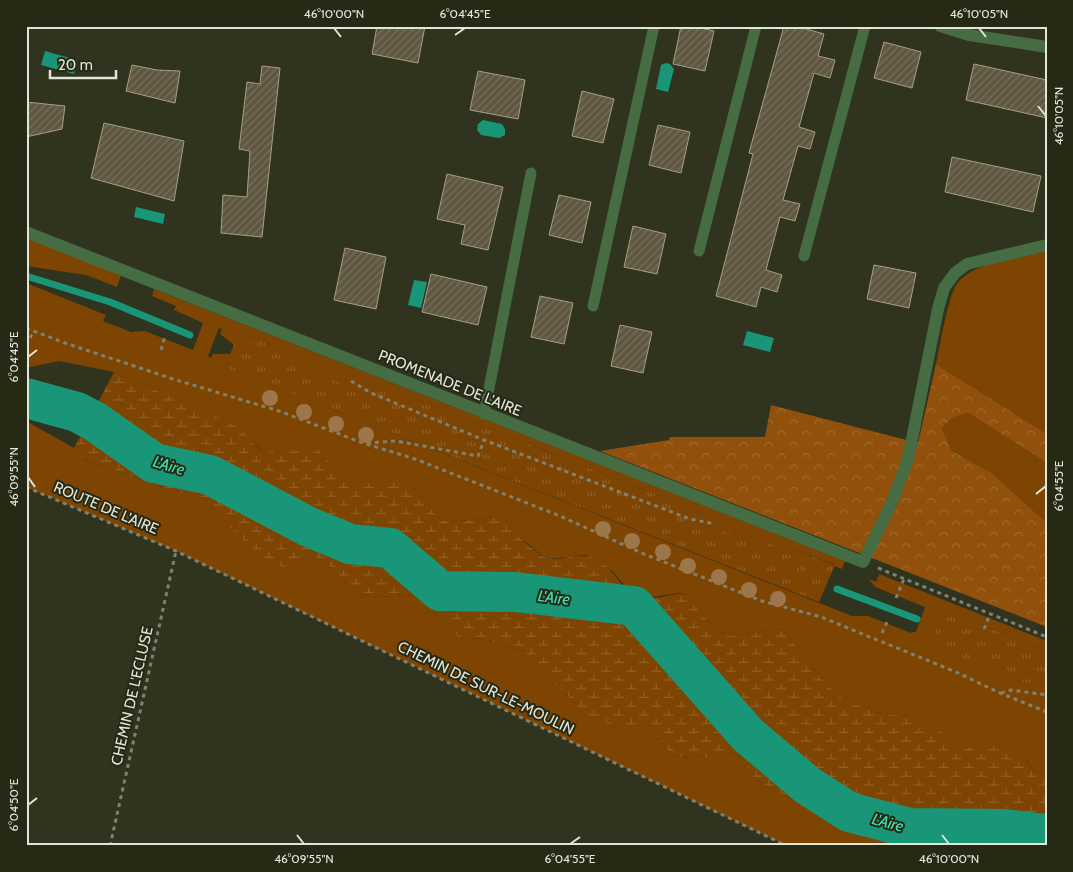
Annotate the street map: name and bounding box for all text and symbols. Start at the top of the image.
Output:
text: 46°10'00"N [304,6,364,21]
text: 6°04'45"E [439,6,491,21]
text: 46°10'05"N [950,6,1008,21]
scale bar [50,48,116,80]
text: 20 m [58,56,93,74]
text: 46°10'05"N [1051,87,1066,145]
text: 6°04'45"E [6,331,21,383]
street label: PROMENADE DE L'AIRE [376,346,524,420]
text: 46°09'55"N [6,447,21,507]
water label: L'Aire [151,452,187,479]
text: 6°04'55"E [1051,460,1066,511]
street label: ROUTE DE L'AIRE [51,478,161,538]
water label: L'Aire [537,586,571,609]
street label: CHEMIN DE L'ECLUSE [107,625,157,767]
street label: CHEMIN DE SUR-LE-MOULIN [395,637,577,739]
text: 6°04'50"E [6,778,21,831]
water label: L'Aire [870,809,906,836]
text: 46°09'55"N [274,851,334,866]
text: 6°04'55"E [545,851,596,866]
text: 46°10'00"N [919,851,979,866]

